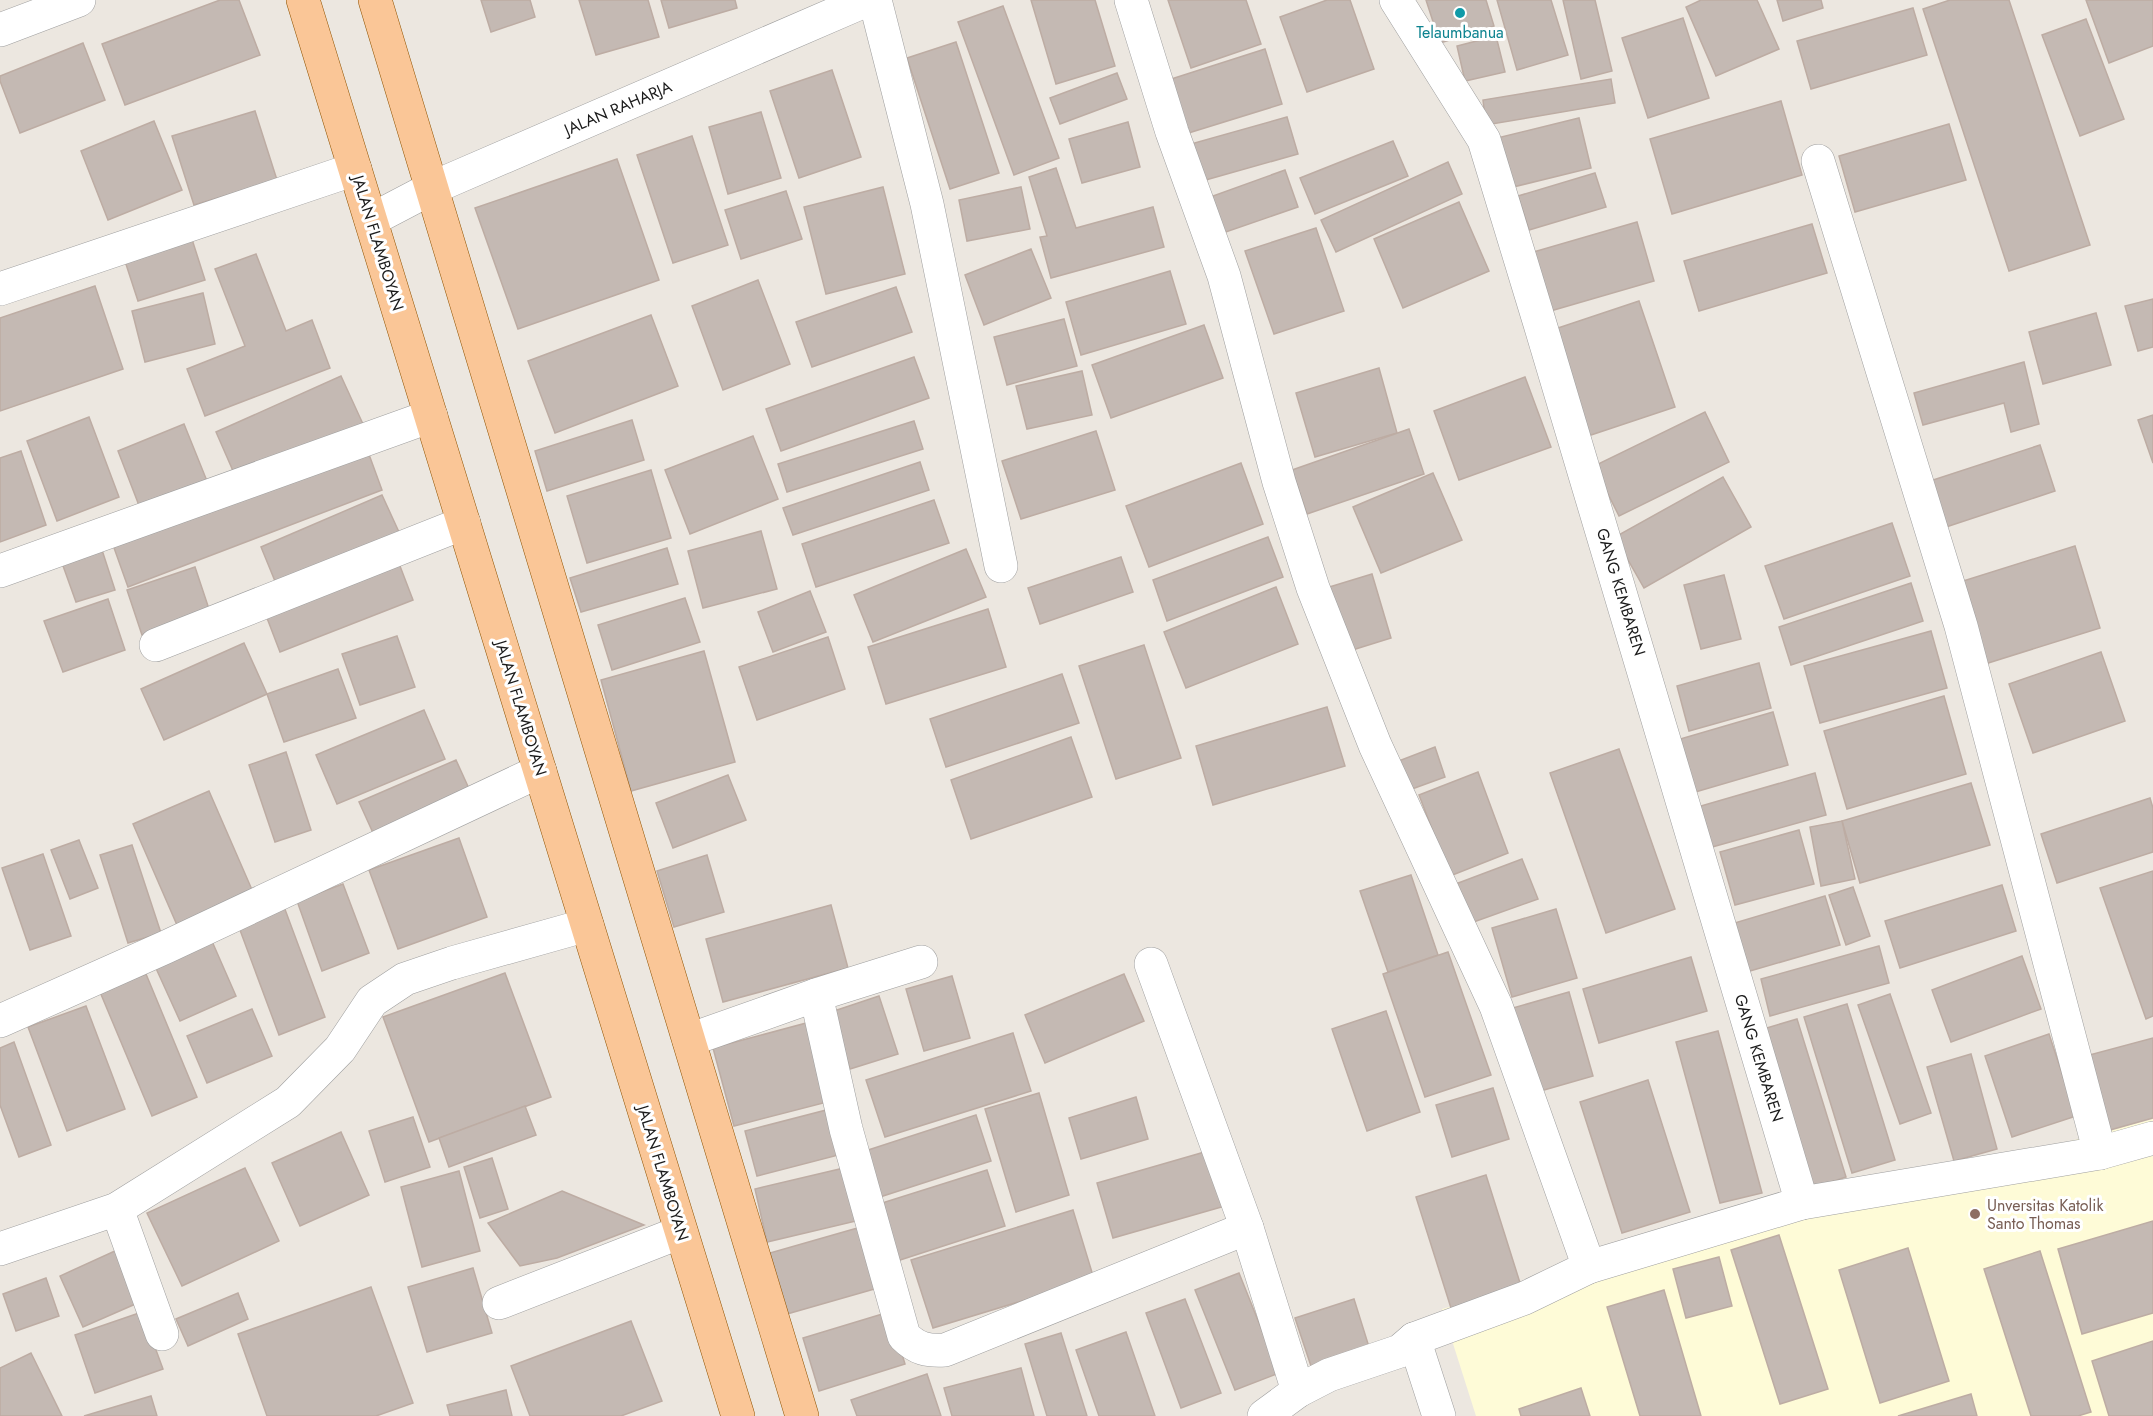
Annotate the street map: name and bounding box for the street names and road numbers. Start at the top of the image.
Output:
street label: JALAN RAHARJA [559,75,676,142]
street label: JALAN FLAMBOYAN [346,171,410,314]
street label: GANG KEMBAREN [1591,525,1651,659]
street label: JALAN FLAMBOYAN [489,636,553,779]
street label: GANG KEMBAREN [1729,991,1789,1125]
street label: JALAN FLAMBOYAN [631,1101,695,1244]

